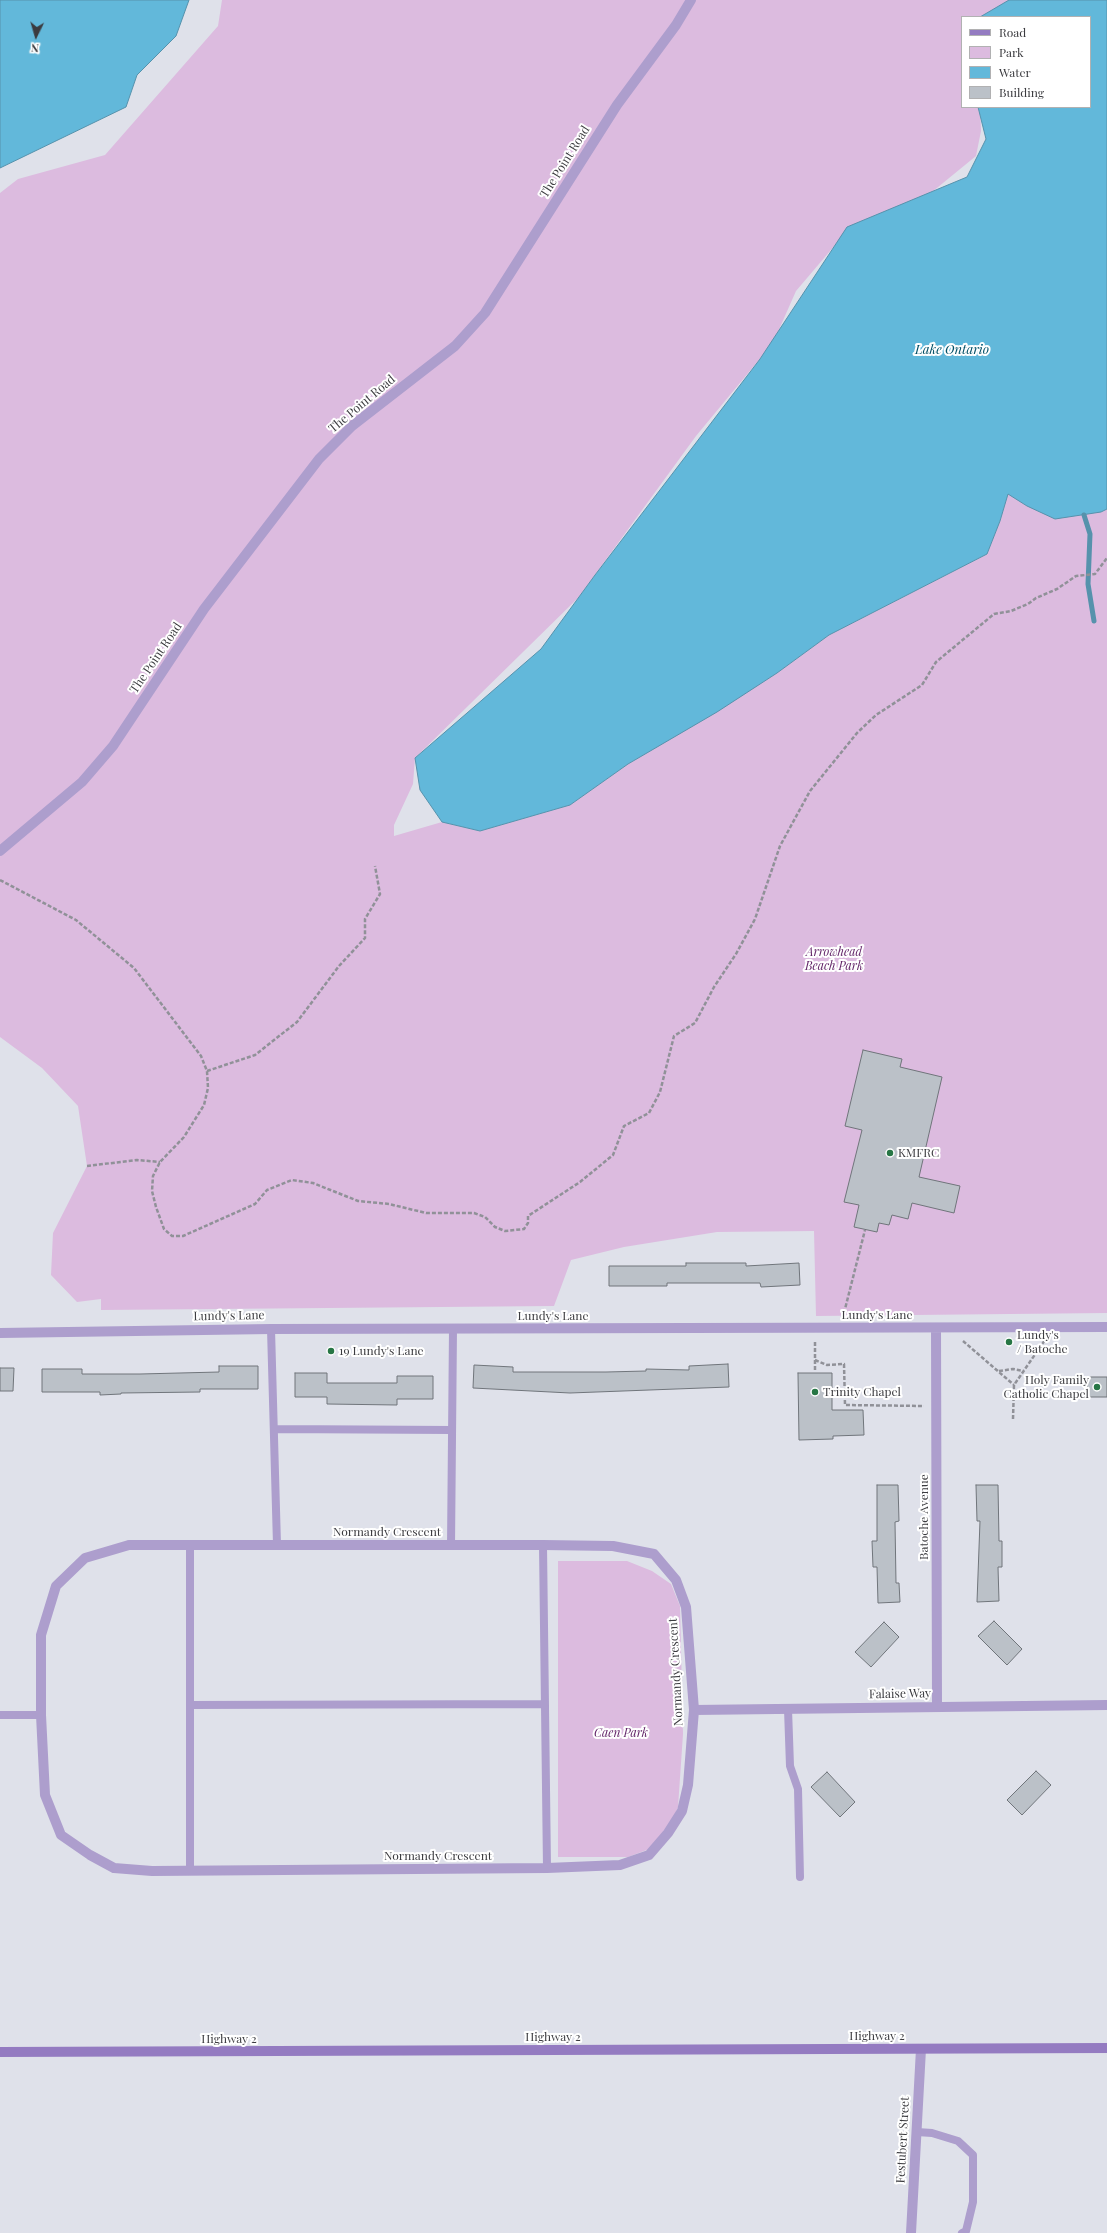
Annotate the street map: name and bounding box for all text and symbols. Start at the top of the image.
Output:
north arrow [16,16,56,56]
legend [961,16,1091,108]
text: Road [999,24,1026,40]
text: N [30,41,40,56]
text: Park [999,44,1024,60]
text: Water [999,64,1031,80]
text: Building [999,84,1044,100]
street label: The Point Road [537,123,593,201]
water label: Lake Ontario [915,342,989,358]
street label: The Point Road [326,372,398,436]
street label: The Point Road [127,620,185,696]
park label: Arrowhead Beach Park [805,945,863,973]
place label: KMFRC [898,1146,939,1160]
marker: KMFRC [885,1148,895,1158]
street label: Lundy's Lane [193,1308,265,1324]
street label: Lundy's Lane [841,1308,913,1322]
street label: Lundy's Lane [517,1309,589,1323]
place label: Lundy's / Batoche [1017,1328,1068,1356]
marker: Lundy's / Batoche [1004,1337,1014,1347]
place label: 19 Lundy's Lane [339,1344,424,1358]
marker: 19 Lundy's Lane [326,1346,336,1356]
place label: Holy Family Catholic Chapel [1003,1373,1089,1401]
marker: Holy Family Catholic Chapel [1092,1382,1102,1392]
place label: Trinity Chapel [823,1385,901,1399]
marker: Trinity Chapel [810,1387,820,1397]
street label: Batoche Avenue [917,1474,931,1560]
street label: Normandy Crescent [333,1525,441,1539]
street label: Normandy Crescent [666,1618,686,1726]
street label: Falaise Way [869,1686,931,1702]
park label: Caen Park [594,1726,648,1740]
street label: Normandy Crescent [384,1849,492,1863]
street label: Highway 2 [849,2029,905,2043]
street label: Highway 2 [525,2030,581,2044]
street label: Highway 2 [201,2032,257,2046]
street label: Festubert Street [894,2096,912,2184]

